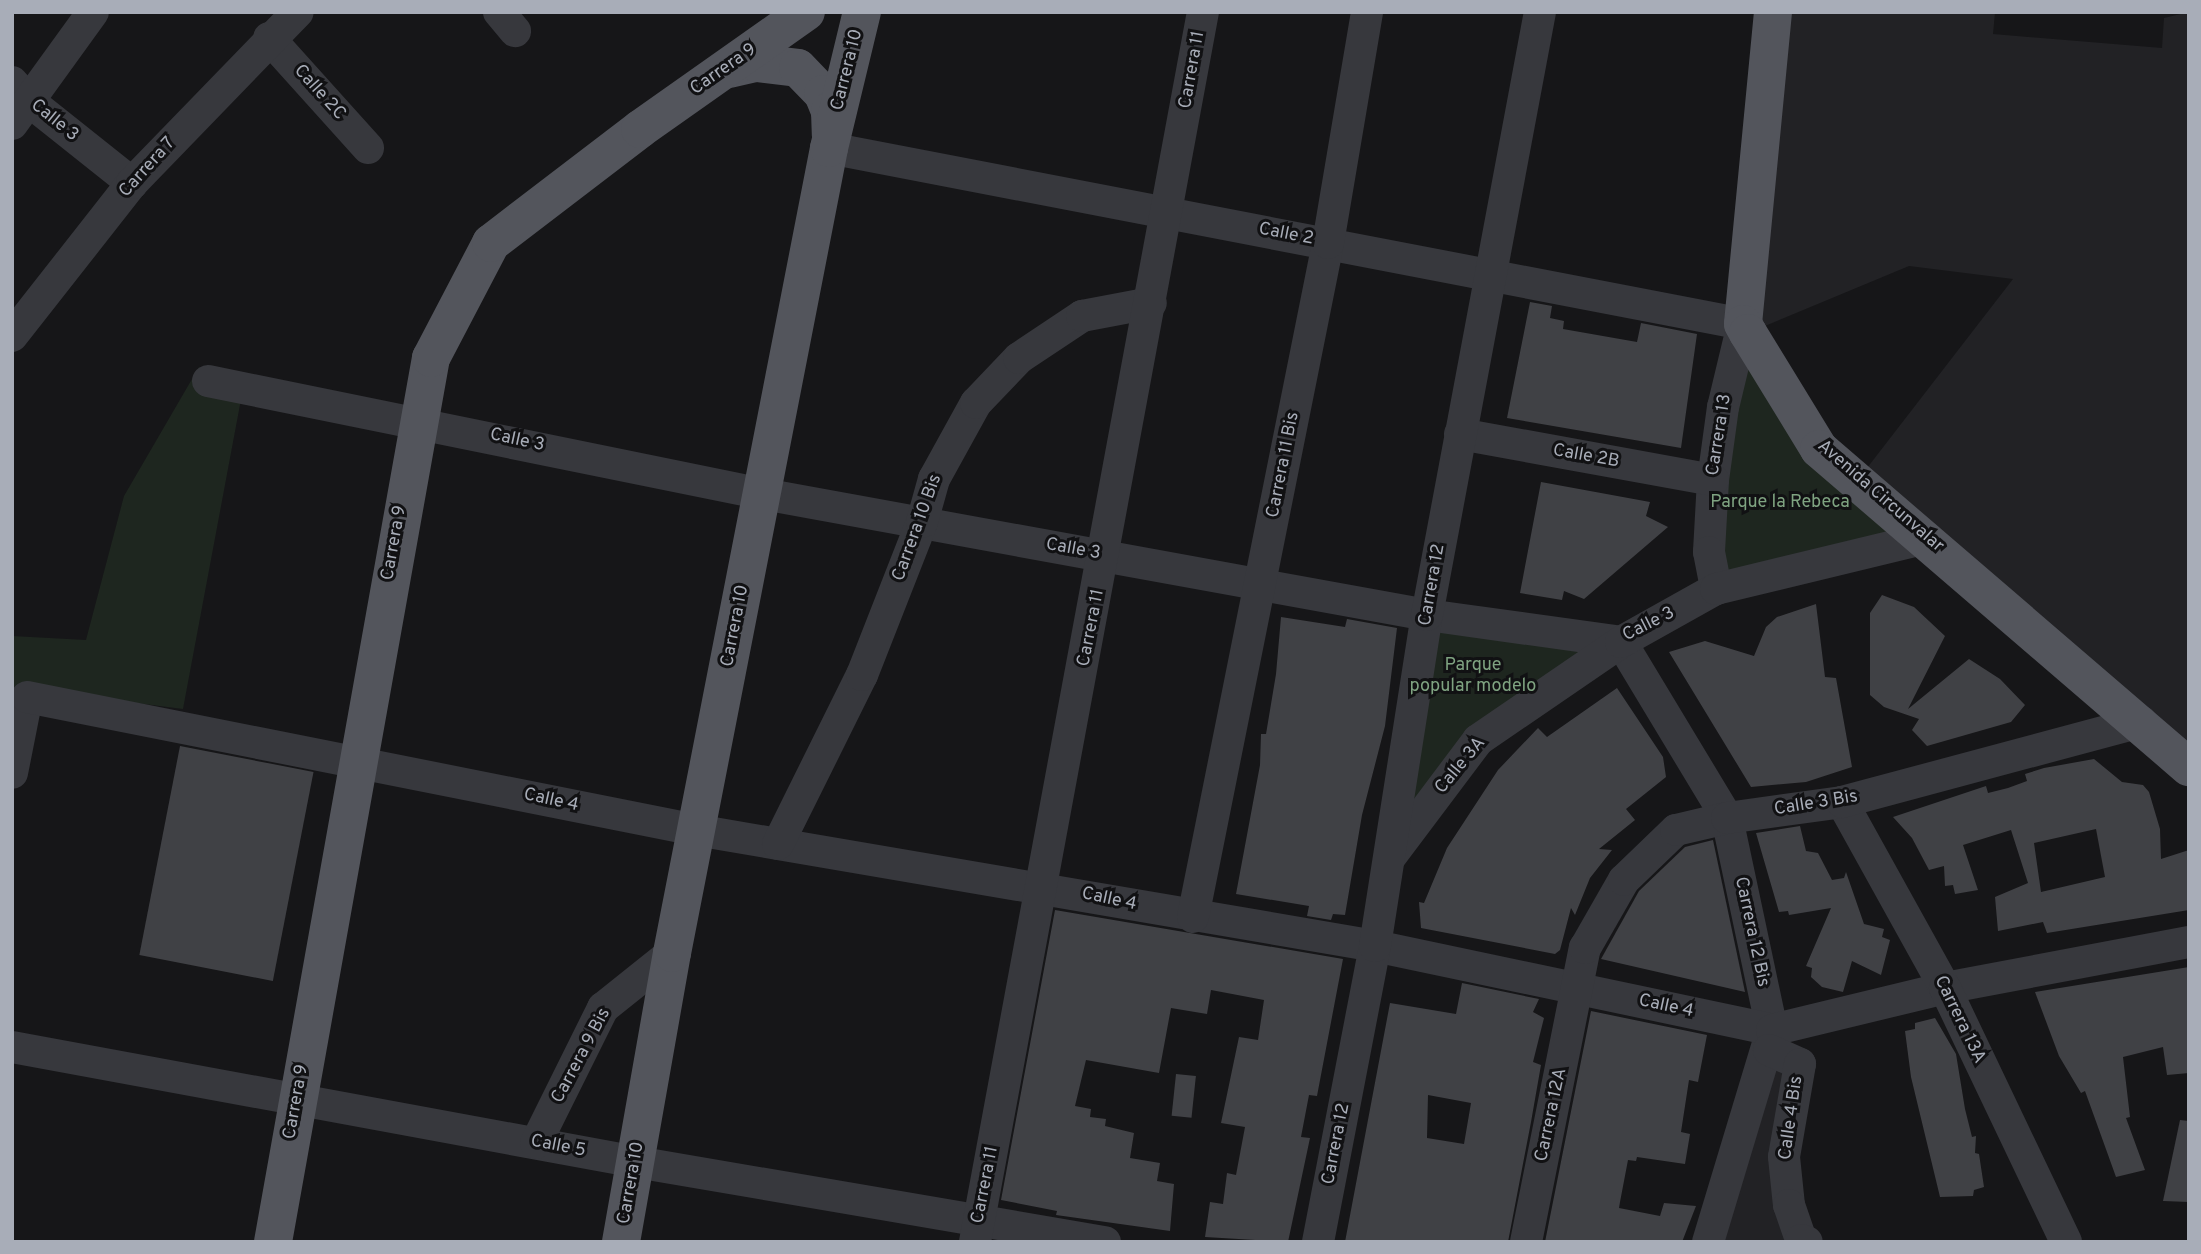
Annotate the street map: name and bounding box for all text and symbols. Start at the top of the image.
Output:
street label: Carrera 10 [827,27,869,113]
street label: Carrera 11 [1176,29,1210,111]
street label: Carrera 9 [687,39,761,101]
street label: Calle 2C [289,61,349,125]
street label: Calle 3 [26,95,82,147]
street label: Carrera 7 [115,133,181,203]
street label: Calle 2 [1257,219,1315,251]
street label: Carrera 13 [1703,393,1737,477]
street label: Carrera 11 Bis [1263,410,1305,520]
street label: Calle 3 [488,425,546,457]
street label: Avenida Circunvalar [1812,436,1948,558]
street label: Calle 2B [1551,441,1621,473]
street label: Carrera 10 Bis [889,472,947,584]
park label: Parque la Rebeca [1710,492,1850,514]
street label: Carrera 9 [378,504,412,582]
street label: Calle 3 [1044,535,1102,565]
street label: Carrera 12 [1415,542,1451,628]
street label: Carrera 10 [717,583,755,669]
street label: Carrera 11 [1074,587,1110,669]
street label: Calle 3 [1619,603,1679,647]
park label: Parque popular modelo [1410,656,1536,698]
street label: Calle 3A [1431,733,1491,799]
street label: Calle 4 [522,785,580,817]
street label: Calle 3 Bis [1773,787,1859,821]
street label: Carrera 12 Bis [1729,875,1773,989]
street label: Calle 4 [1080,884,1138,916]
street label: Carrera 13A [1929,973,1989,1067]
street label: Calle 4 [1637,991,1695,1023]
street label: Carrera 9 Bis [548,1005,616,1107]
street label: Carrera 9 [280,1063,314,1141]
street label: Carrera 12A [1532,1066,1572,1164]
street label: Calle 4 Bis [1775,1075,1809,1161]
street label: Carrera 12 [1319,1101,1355,1187]
street label: Calle 5 [529,1131,587,1163]
street label: Carrera 10 [614,1140,650,1226]
street label: Carrera 11 [968,1144,1004,1226]

